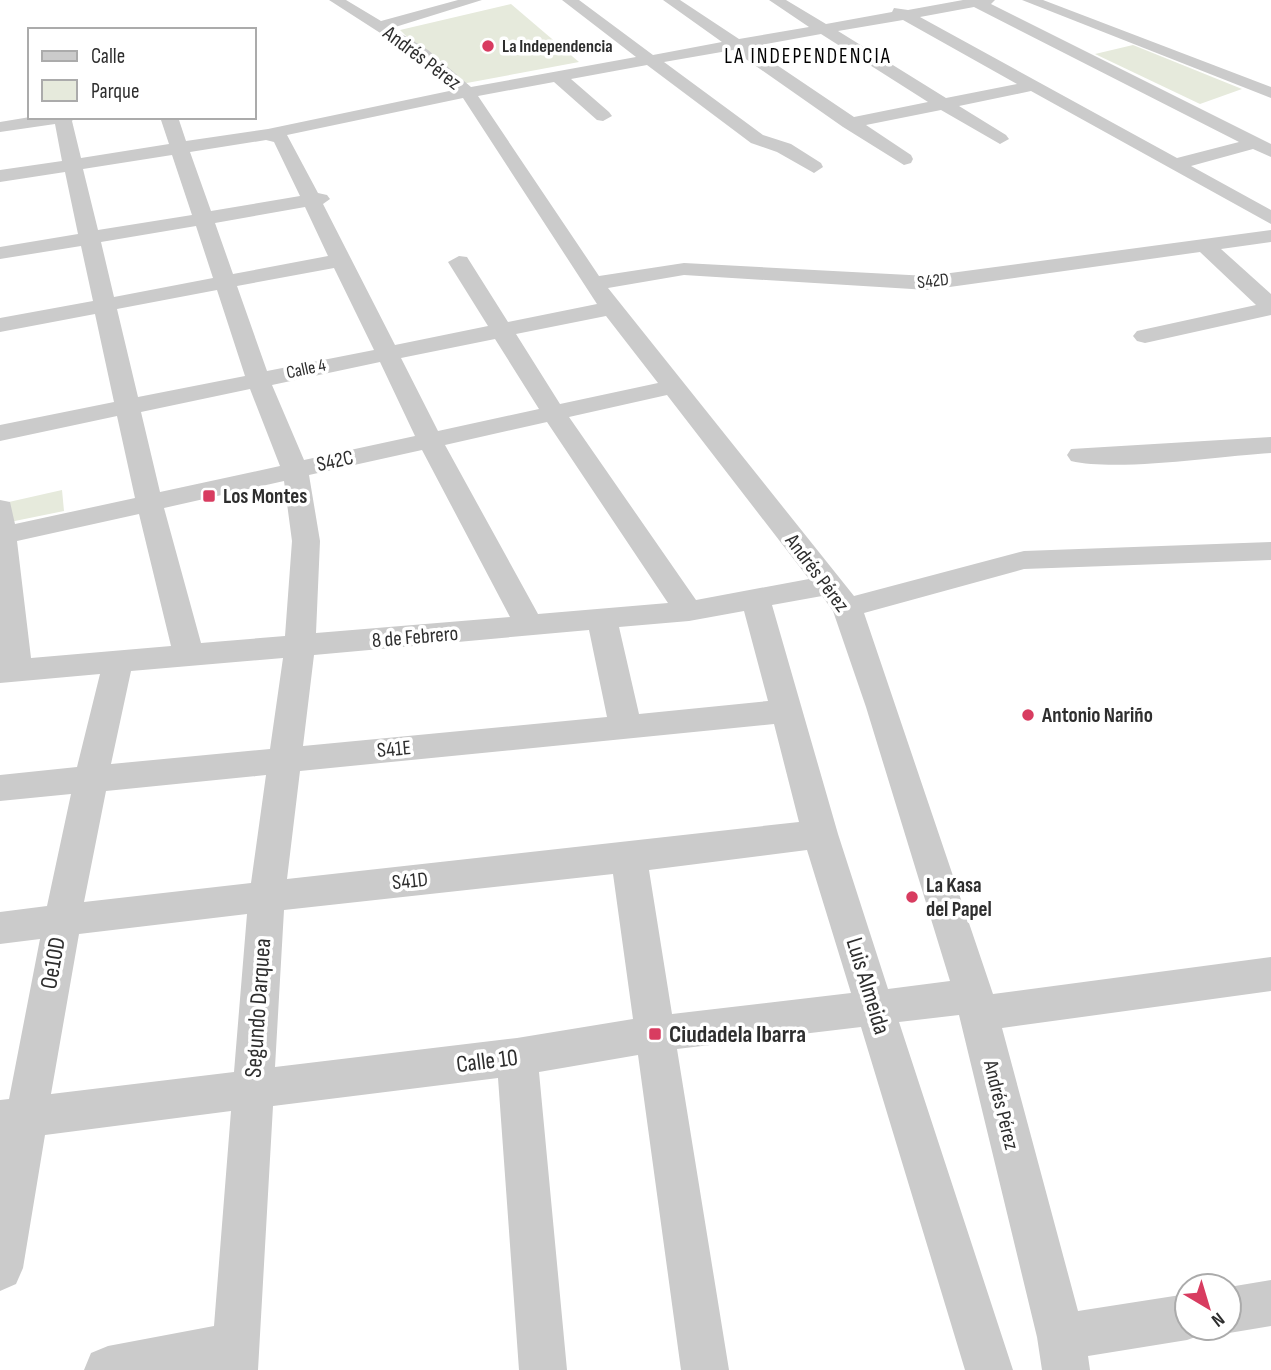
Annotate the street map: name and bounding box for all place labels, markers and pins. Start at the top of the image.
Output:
place label: La Independencia [502,36,613,57]
marker: La Independencia [480,38,496,54]
place label: Los Montes [223,484,307,509]
marker: Los Montes [201,488,217,504]
place label: Antonio Nariño [1041,703,1153,728]
marker: Antonio Nariño [1020,707,1036,723]
place label: La Kasa del Papel [926,873,992,922]
marker: La Kasa del Papel [904,889,920,905]
place label: Ciudadela Ibarra [669,1020,806,1049]
marker: Ciudadela Ibarra [647,1026,663,1042]

